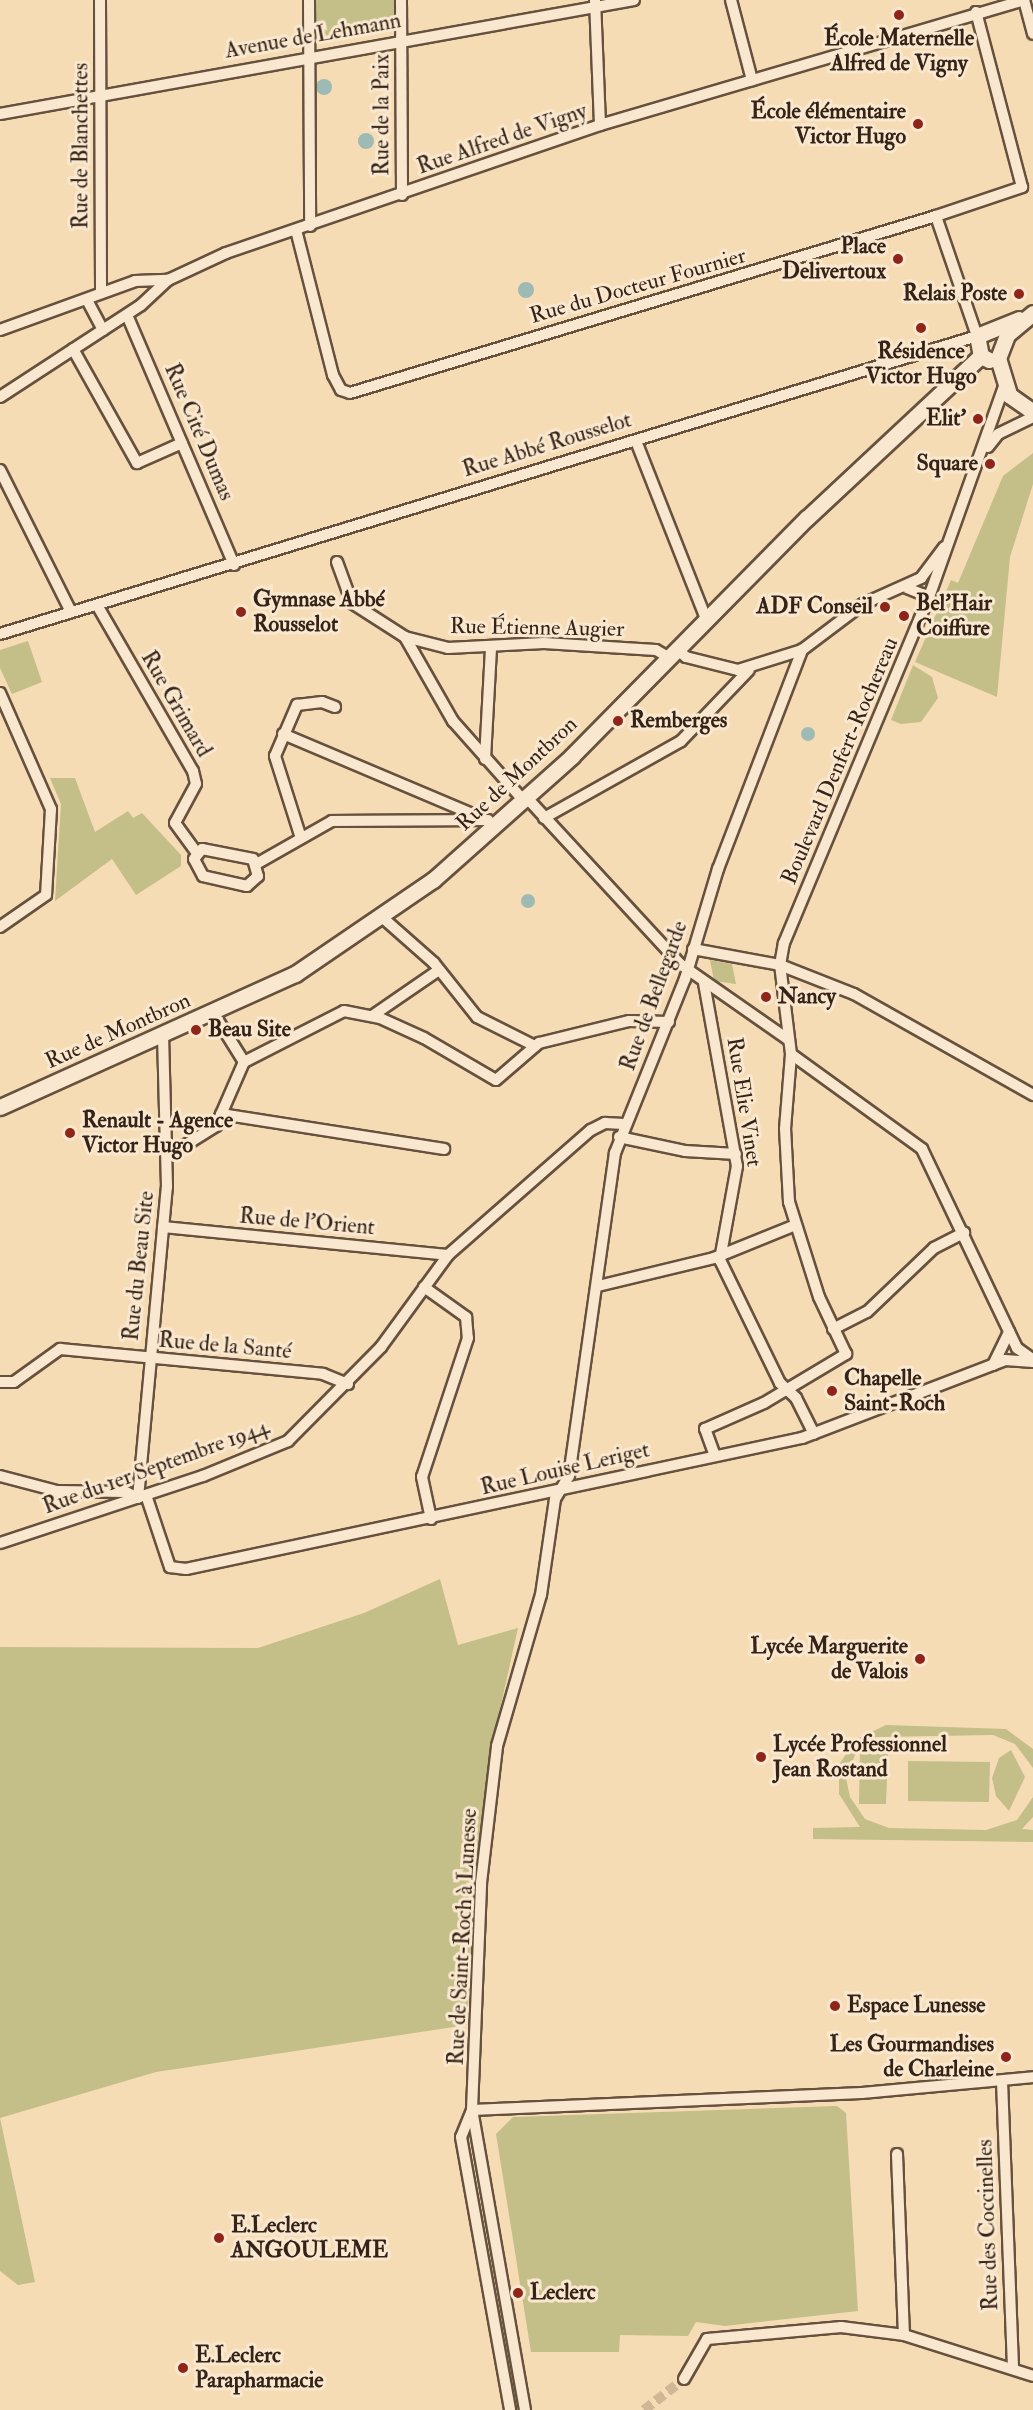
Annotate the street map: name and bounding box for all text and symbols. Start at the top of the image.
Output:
street label: Avenue de Lehmann [223,8,403,64]
marker: École Maternelle Alfred de Vigny [892,8,906,22]
place label: École Maternelle Alfred de Vigny [824,25,974,76]
street label: Rue de la Paix [369,54,395,176]
street label: Rue de Blanchettes [68,63,94,229]
street label: Rue Alfred de Vigny [414,98,590,180]
place label: École élémentaire Victor Hugo [751,98,906,150]
marker: École élémentaire Victor Hugo [911,117,925,131]
place label: Place Delivertoux [782,233,886,284]
street label: Rue du Docteur Fournier [527,243,749,329]
marker: Place Delivertoux [891,252,905,266]
place label: Relais Poste [903,281,1007,307]
marker: Relais Poste [1012,287,1026,301]
marker: Résidence Victor Hugo [914,321,928,335]
place label: Résidence Victor Hugo [865,338,977,390]
street label: Rue Cité Dumas [158,360,240,504]
place label: Elit' [926,406,966,432]
street label: Rue Abbé Rousselot [459,407,635,483]
marker: Elit' [971,412,985,426]
place label: Square [917,451,978,477]
marker: Square [983,457,997,471]
place label: Gymnase Abbé Rousselot [253,586,385,638]
place label: Bel'Hair Coiffure [916,590,992,642]
place label: ADF Conseil [757,594,873,620]
marker: ADF Conseil [878,600,892,614]
marker: Gymnase Abbé Rousselot [234,605,248,619]
marker: Bel'Hair Coiffure [897,609,911,623]
street label: Rue Étienne Augier [450,613,624,643]
street label: Boulevard Denfert-Rochereau [776,633,904,889]
street label: Rue Grimard [135,646,217,762]
place label: Remberges [630,708,727,734]
street label: Rue de Montbron [451,711,583,837]
marker: Remberges [611,714,625,728]
street label: Rue de Bellegarde [615,918,693,1074]
place label: Nancy [778,984,836,1010]
street label: Rue de Montbron [41,987,195,1075]
marker: Nancy [759,990,773,1004]
place label: Beau Site [208,1017,291,1043]
marker: Beau Site [189,1023,203,1037]
street label: Rue Elie Vinet [721,1035,767,1169]
place label: Renault - Agence Victor Hugo [82,1107,233,1158]
marker: Renault - Agence Victor Hugo [63,1126,77,1140]
street label: Rue du Beau Site [118,1190,160,1342]
street label: Rue de l'Orient [238,1203,376,1241]
street label: Rue de la Santé [157,1327,293,1365]
place label: Chapelle Saint-Roch [844,1365,945,1416]
marker: Chapelle Saint-Roch [825,1384,839,1398]
street label: Rue du 1er Septembre 1944 [39,1414,273,1520]
street label: Rue Louise Leriget [478,1437,652,1501]
place label: Lycée Marguerite de Valois [751,1633,908,1684]
marker: Lycée Marguerite de Valois [913,1652,927,1666]
place label: Lycée Professionnel Jean Rostand [773,1731,947,1783]
marker: Lycée Professionnel Jean Rostand [754,1750,768,1764]
street label: Rue de Saint-Roch à Lunesse [443,1808,483,2066]
place label: Espace Lunesse [847,1993,985,2019]
marker: Espace Lunesse [828,1999,842,2013]
place label: Les Gourmandises de Charleine [830,2031,994,2082]
marker: Les Gourmandises de Charleine [999,2050,1013,2064]
street label: Rue des Coccinelles [972,2139,1004,2311]
place label: E.Leclerc ANGOULEME [231,2212,388,2264]
marker: E.Leclerc ANGOULEME [212,2231,226,2245]
place label: Leclerc [530,2280,596,2306]
marker: Leclerc [511,2286,525,2300]
place label: E.Leclerc Parapharmacie [195,2342,323,2394]
marker: E.Leclerc Parapharmacie [176,2361,190,2375]

